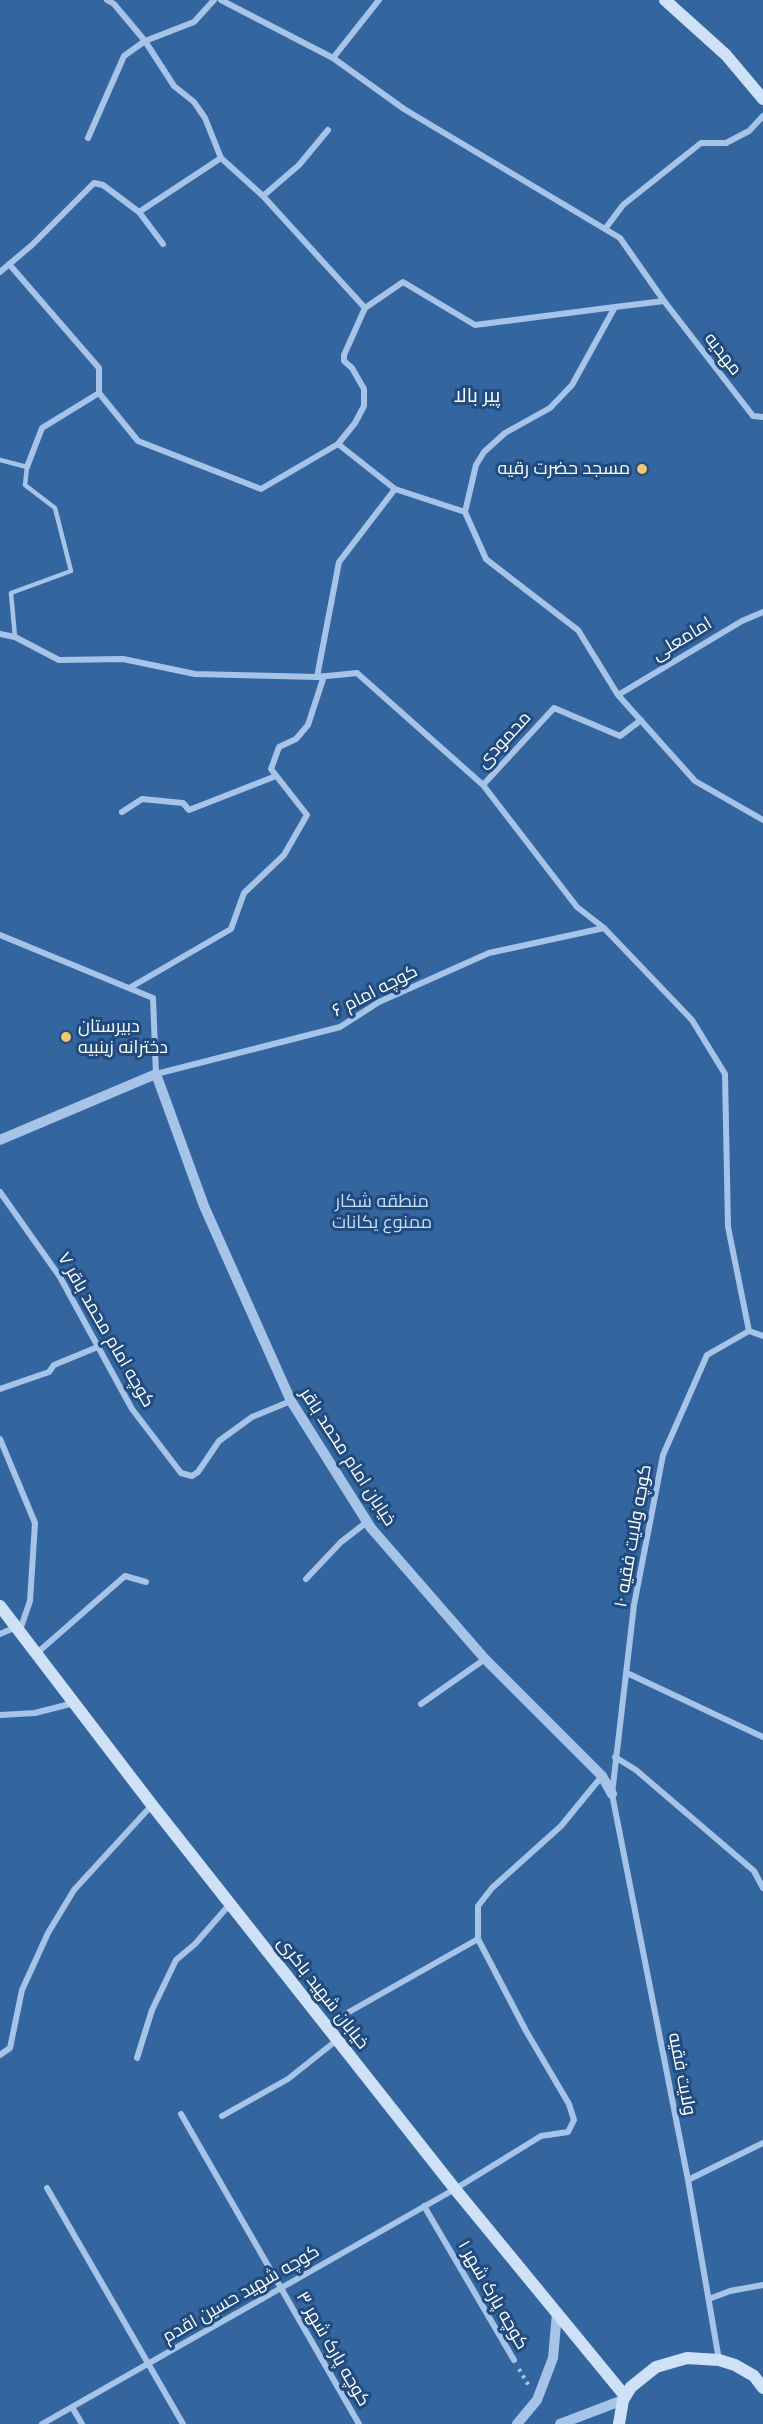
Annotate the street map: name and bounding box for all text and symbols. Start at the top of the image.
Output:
street label: مهدیه [700,328,746,380]
district label: پیر بالا [454,384,500,408]
place label: مسجد حضرت رقیه [498,458,630,480]
marker: مسجد حضرت رقیه [635,462,649,476]
street label: امامعلی [648,613,716,665]
street label: محمودی [472,707,536,773]
street label: کوچه امام ۶ [329,960,421,1022]
place label: دبیرستان دخترانه زینبیه [78,1016,168,1058]
marker: دبیرستان دخترانه زینبیه [59,1030,73,1044]
park label: منطقه شکار ممنوع یکانات [332,1191,432,1234]
street label: کوچه امام محمد باقر ۷ [53,1249,159,1411]
street label: خیابان امام محمد باقر [295,1384,401,1530]
street label: کوچه ولایت فقیه ۱۰ [610,1463,656,1609]
street label: خیابان شهید باکری [272,1933,374,2053]
street label: ولایت فقیه [663,2031,701,2117]
street label: کوچه پارک شهر ۱ [453,2237,533,2353]
street label: کوچه شهید حسین اقدم [159,2240,323,2348]
street label: کوچه پارک شهر ۳ [291,2288,375,2410]

